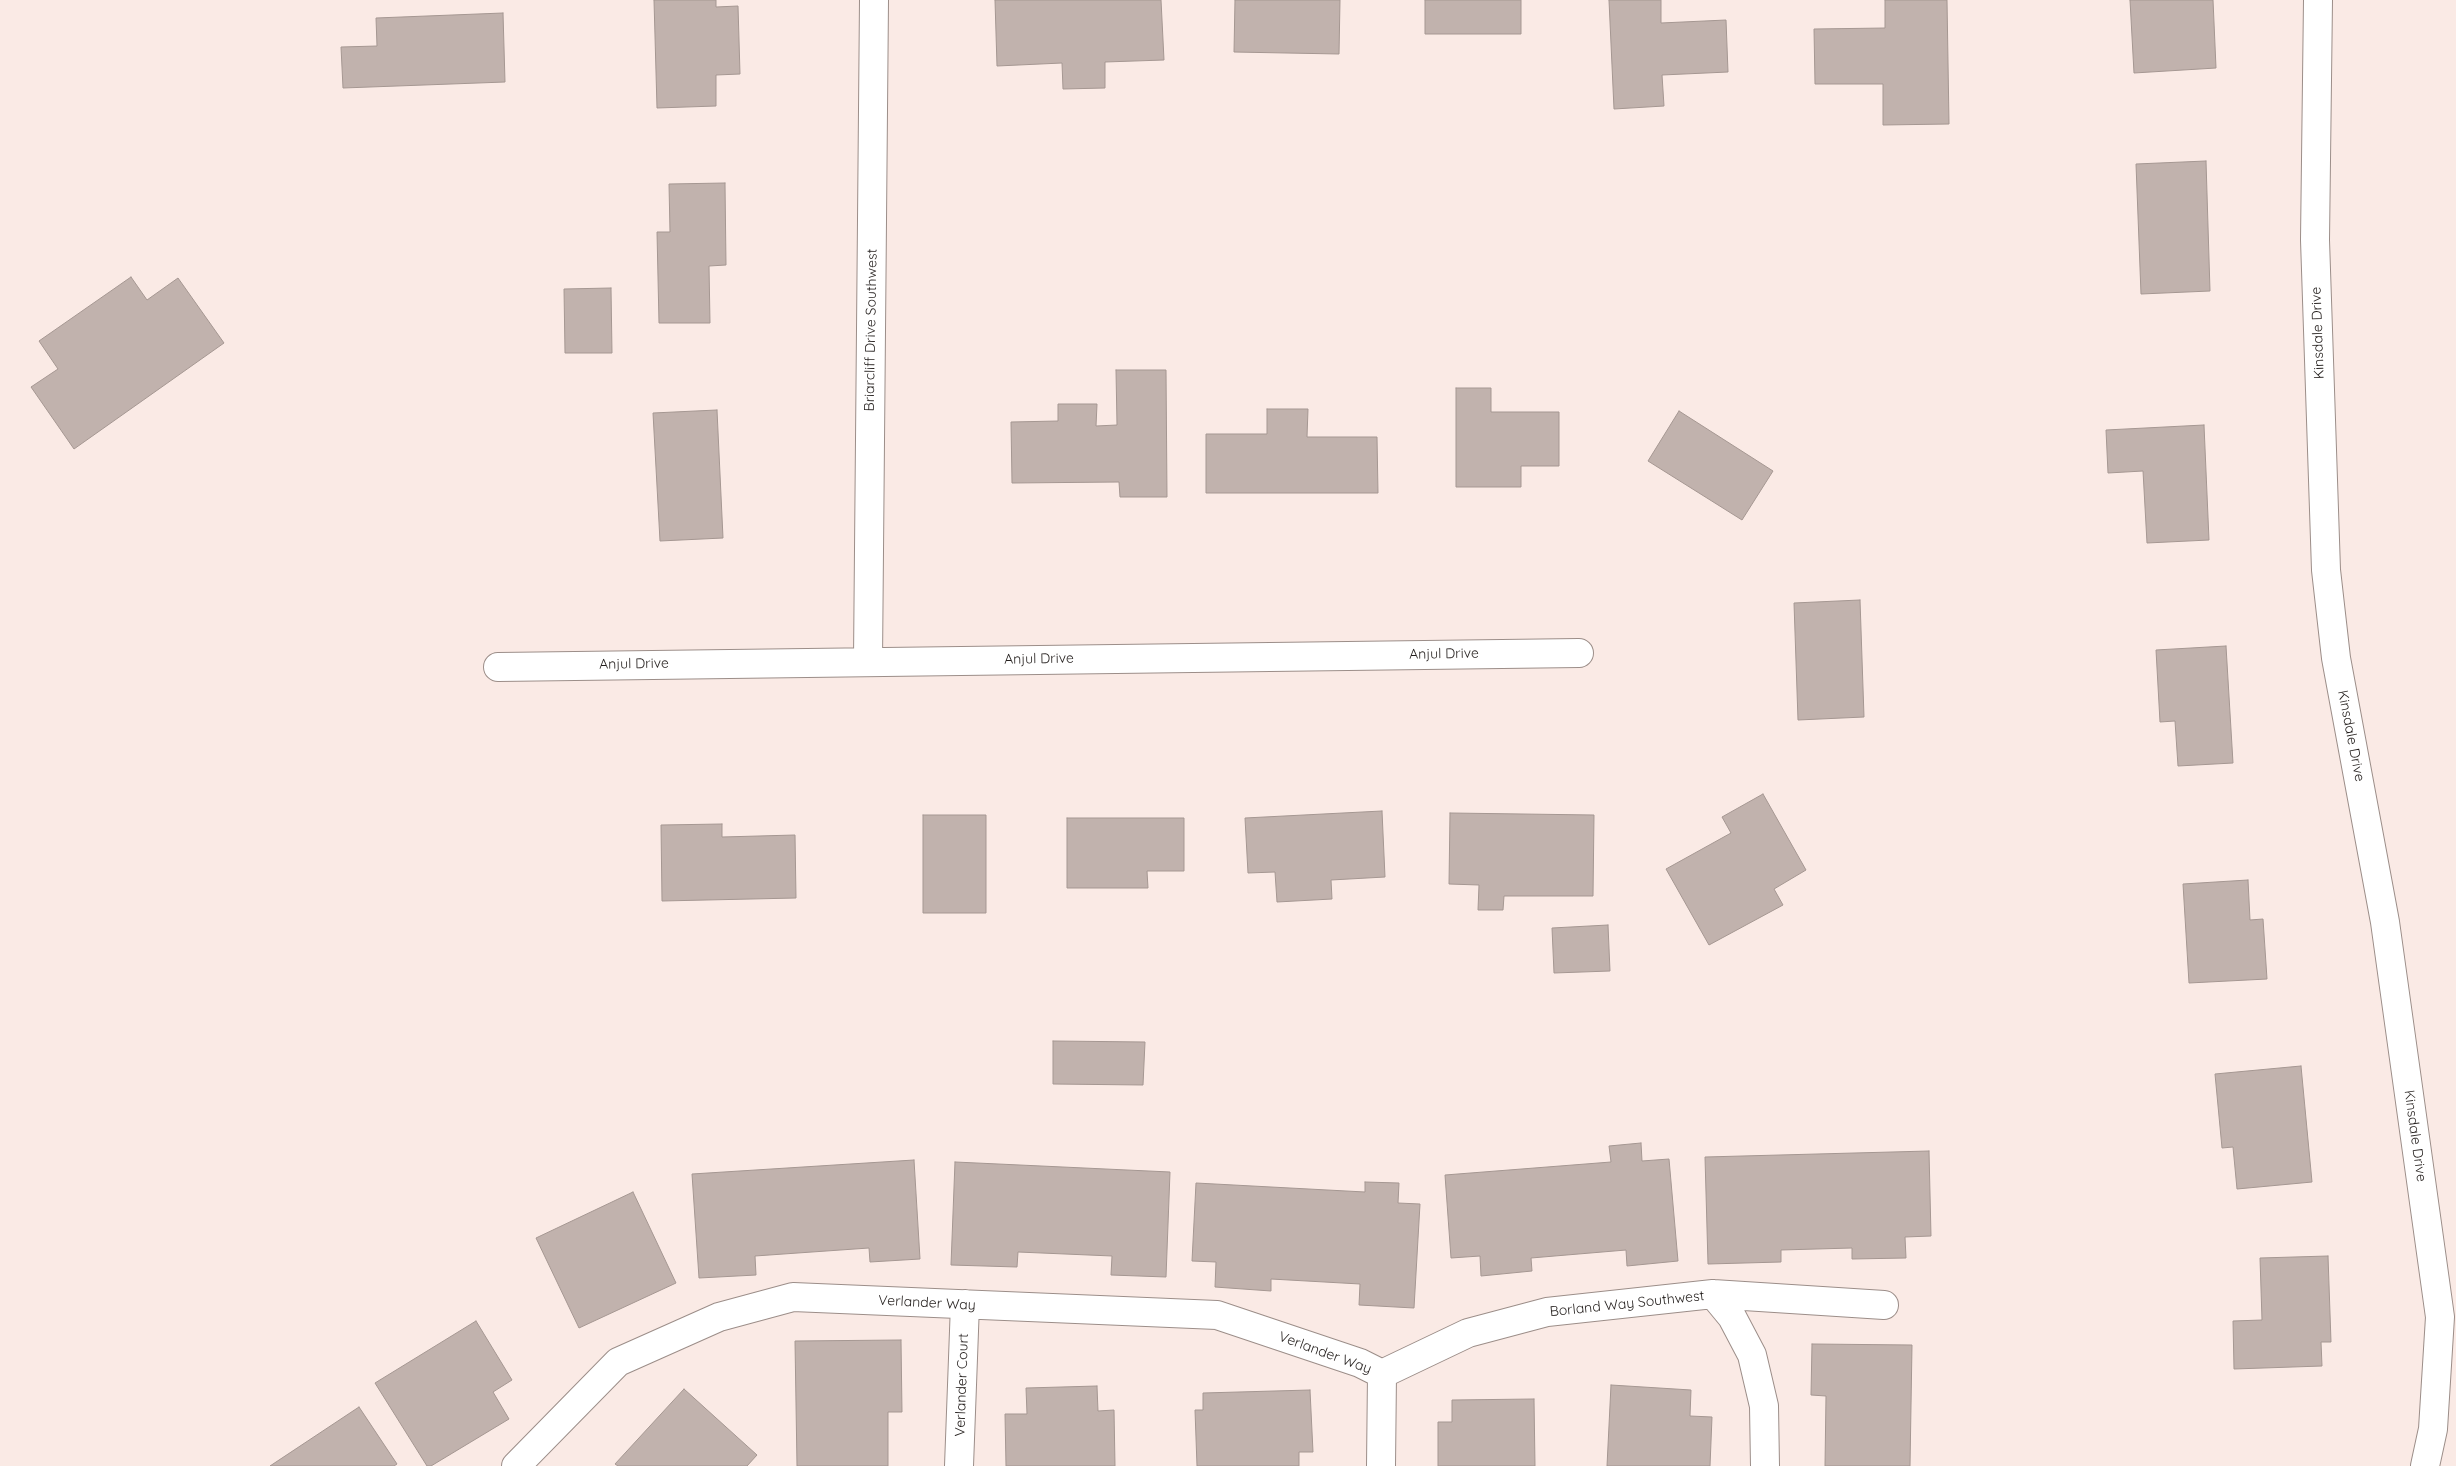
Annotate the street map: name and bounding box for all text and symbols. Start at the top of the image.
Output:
street label: Briarcliff Drive Southwest [861,249,881,411]
street label: Kinsdale Drive [2308,286,2328,380]
street label: Anjul Drive [1409,645,1479,663]
street label: Anjul Drive [1004,650,1074,668]
street label: Anjul Drive [599,655,669,673]
street label: Kinsdale Drive [2334,689,2368,783]
street label: Kinsdale Drive [2400,1089,2430,1183]
street label: Borland Way Southwest [1549,1288,1705,1320]
street label: Verlander Way [878,1292,976,1314]
street label: Verlander Way [1276,1328,1374,1378]
street label: Verlander Court [952,1333,972,1437]

